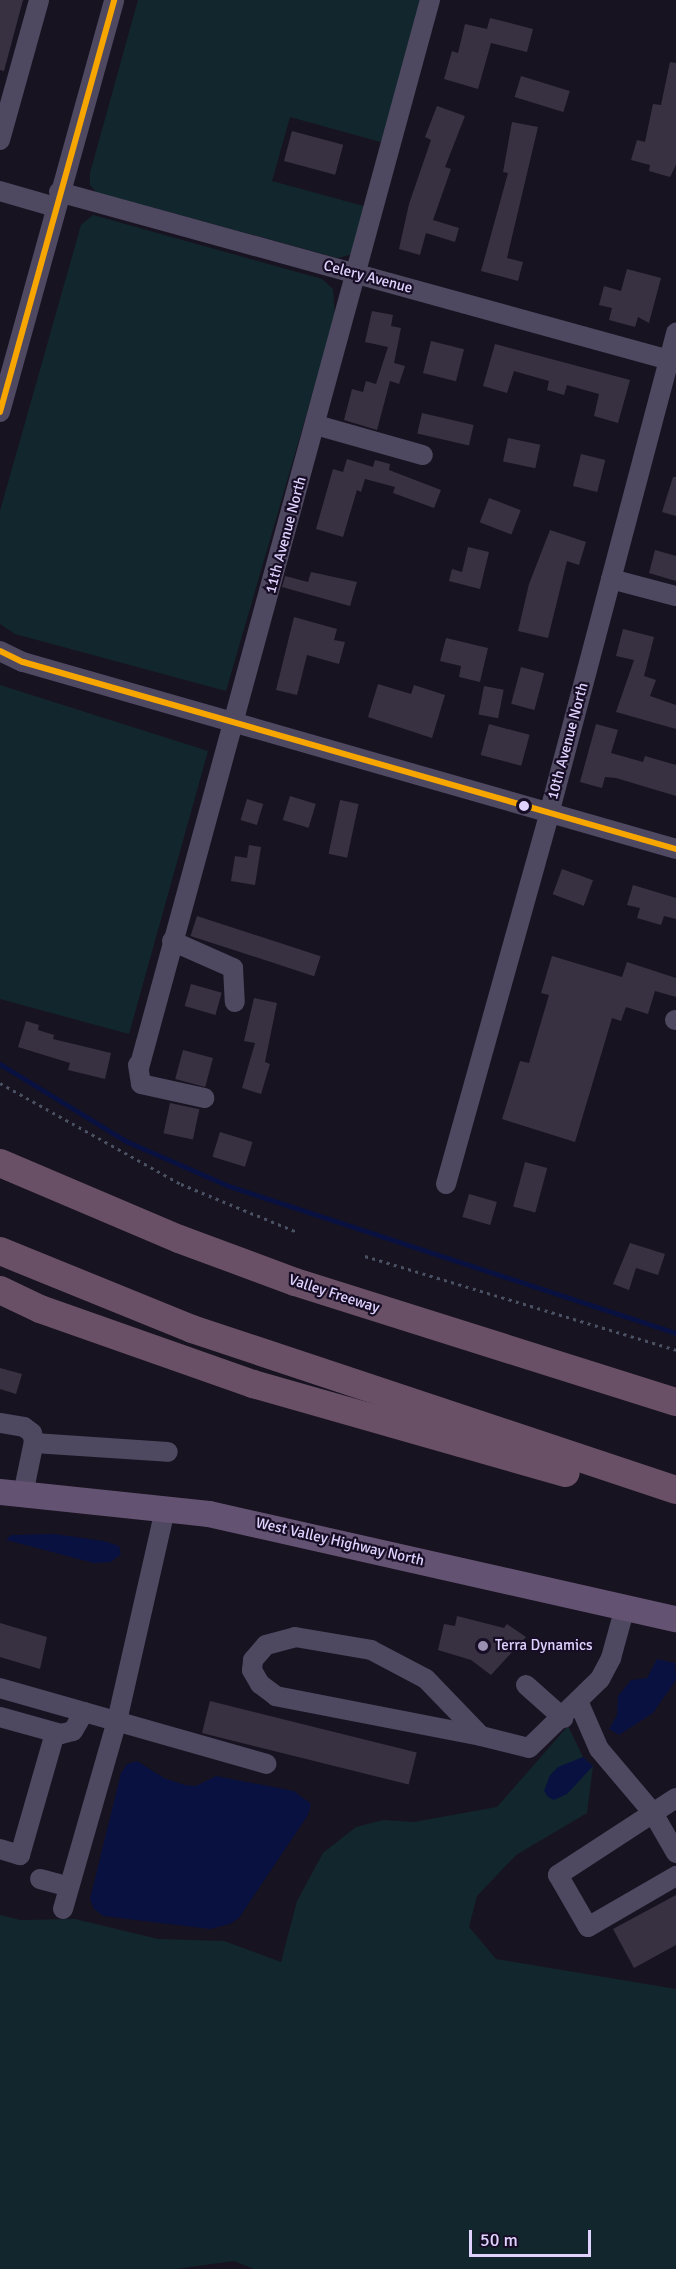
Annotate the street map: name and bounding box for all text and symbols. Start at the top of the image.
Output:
street label: Celery Avenue [322,256,414,298]
street label: 11th Avenue North [262,475,310,595]
street label: 10th Avenue North [544,681,592,801]
unlabelled marker [518,800,530,812]
street label: Valley Freeway [286,1271,382,1317]
street label: West Valley Highway North [254,1514,426,1570]
place label: Terra Dynamics [495,1637,593,1655]
marker: Terra Dynamics [476,1639,490,1653]
scale bar [472,2218,594,2256]
text: 50 m [480,2229,518,2251]

